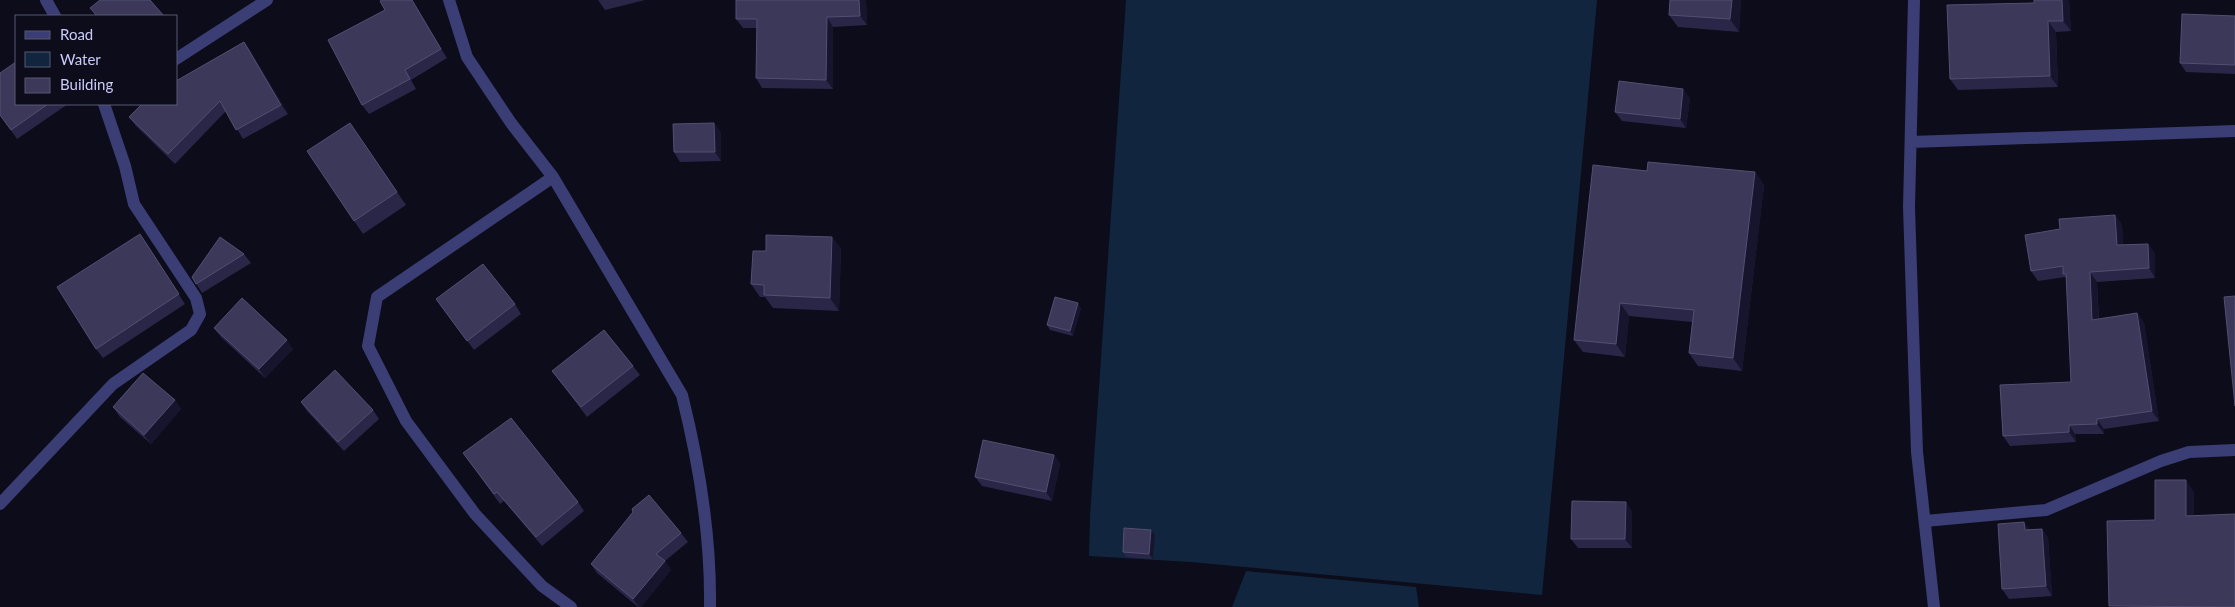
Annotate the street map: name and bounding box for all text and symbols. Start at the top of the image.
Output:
legend [15,15,178,105]
text: Road [60,25,93,43]
text: Water [60,50,101,68]
text: Building [60,75,113,93]

